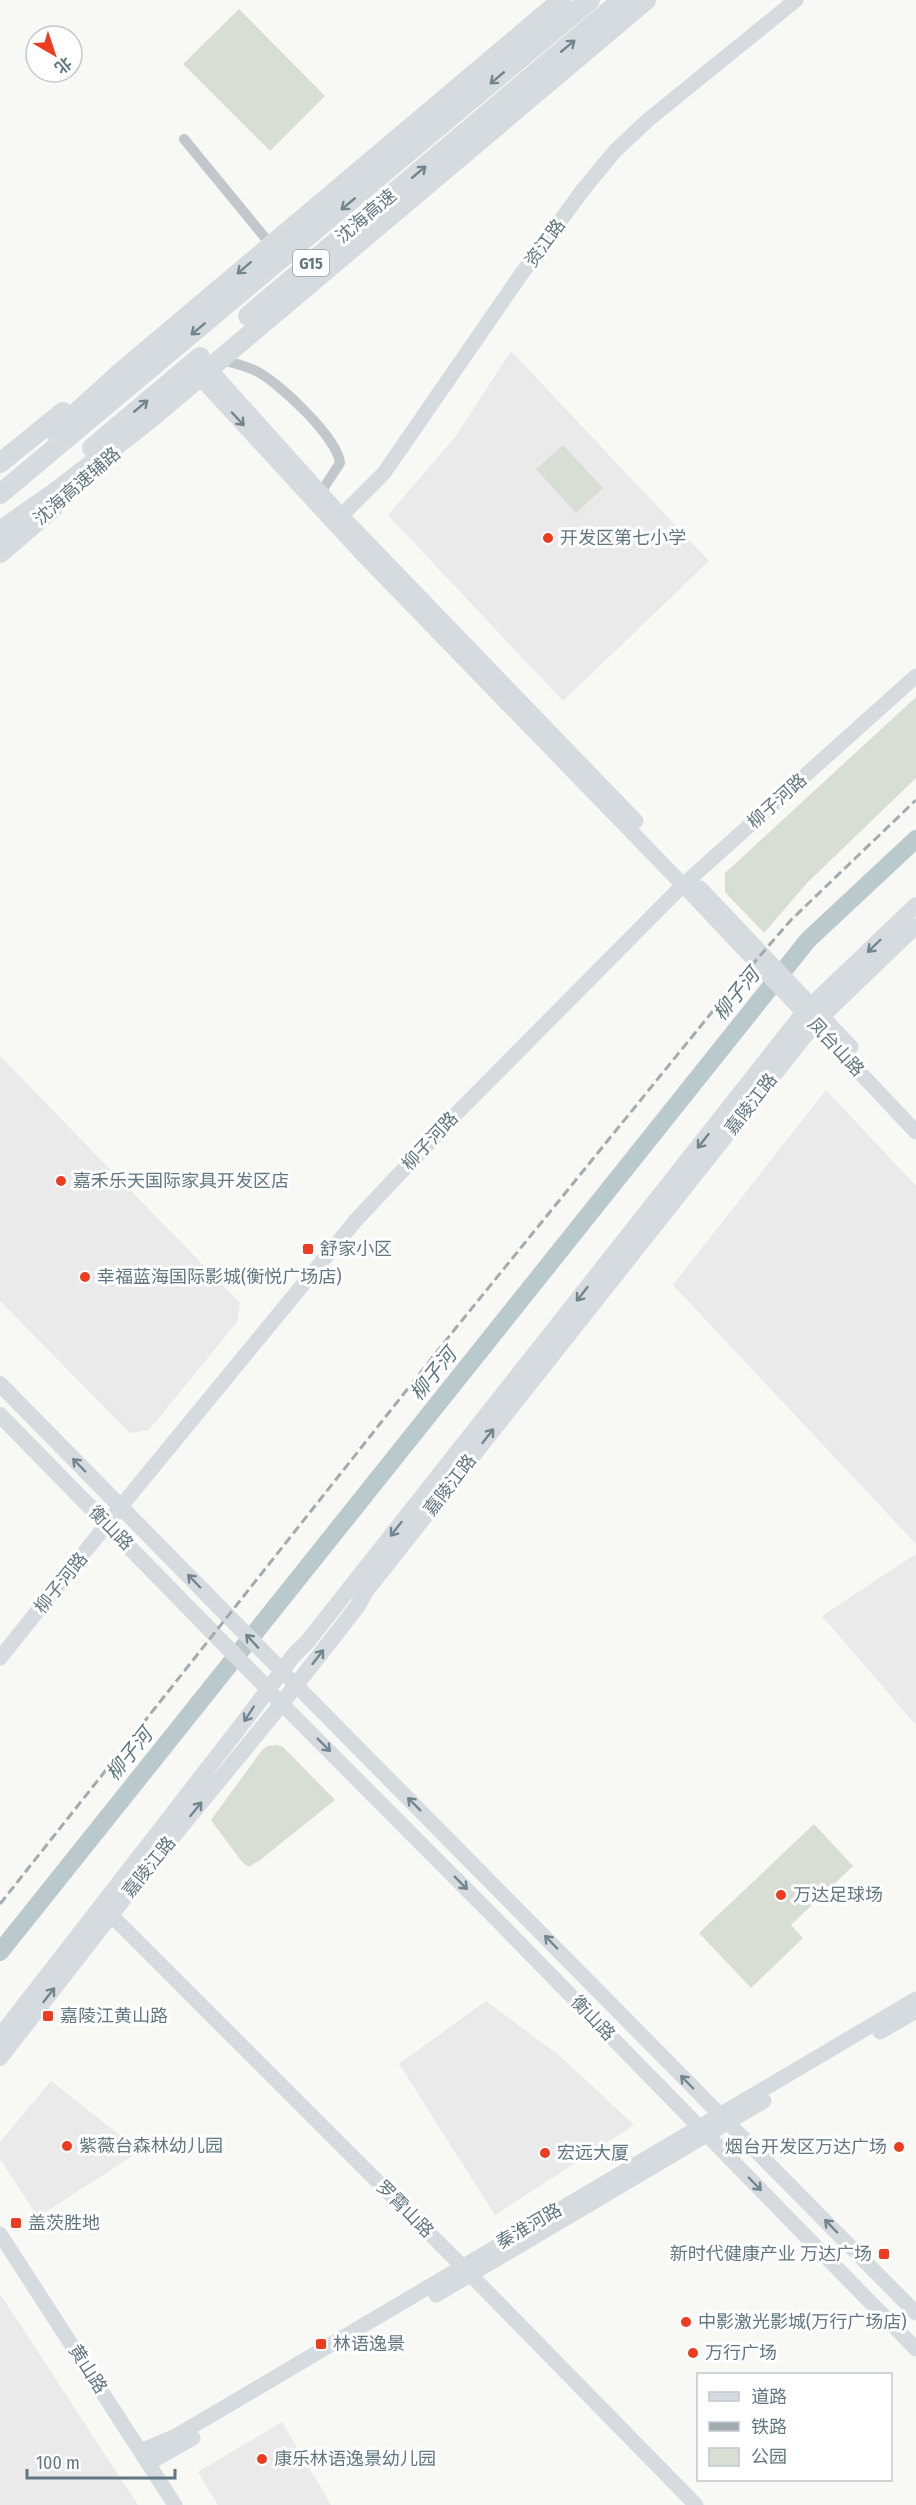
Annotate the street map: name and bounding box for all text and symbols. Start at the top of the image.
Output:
north arrow [24,24,84,84]
one-way arrow [560,39,575,53]
text: 北 [51,53,75,78]
one-way arrow [490,71,505,85]
one-way arrow [411,165,427,178]
street label: 沈海高速 [331,184,401,248]
one-way arrow [340,197,356,210]
street label: 资江路 [520,215,570,271]
road number: G15 [293,250,329,276]
one-way arrow [237,261,252,275]
one-way arrow [190,322,206,335]
one-way arrow [133,400,149,413]
one-way arrow [231,411,245,426]
street label: 沈海高速辅路 [29,442,125,530]
place label: 开发区第七小学 [560,527,686,549]
marker: 开发区第七小学 [541,531,555,545]
street label: 柳子河路 [743,769,811,833]
one-way arrow [866,939,881,953]
water label: 柳子河 [708,960,767,1025]
street label: 凤台山路 [803,1013,869,1081]
street label: 嘉陵江路 [720,1069,782,1139]
street label: 柳子河路 [397,1107,463,1175]
one-way arrow [697,1132,710,1148]
place label: 嘉禾乐天国际家具开发区店 [73,1170,289,1192]
marker: 嘉禾乐天国际家具开发区店 [54,1174,68,1188]
place label: 舒家小区 [320,1238,392,1260]
marker: 舒家小区 [301,1242,315,1256]
place label: 幸福蓝海国际影城(衡悦广场店) [97,1266,342,1288]
marker: 幸福蓝海国际影城(衡悦广场店) [78,1270,92,1284]
one-way arrow [576,1286,589,1302]
water label: 柳子河 [405,1340,464,1405]
one-way arrow [482,1429,495,1445]
street label: 嘉陵江路 [419,1450,481,1520]
one-way arrow [72,1458,86,1473]
street label: 衡山路 [84,1501,138,1555]
one-way arrow [390,1521,403,1537]
street label: 柳子河路 [30,1548,92,1618]
one-way arrow [187,1573,202,1588]
one-way arrow [245,1633,259,1648]
one-way arrow [311,1649,324,1665]
one-way arrow [242,1706,255,1723]
water label: 柳子河 [101,1720,160,1785]
one-way arrow [316,1738,331,1753]
one-way arrow [406,1796,421,1811]
one-way arrow [189,1802,202,1818]
street label: 嘉陵江路 [118,1832,180,1902]
one-way arrow [454,1876,469,1891]
place label: 万达足球场 [793,1884,883,1906]
marker: 万达足球场 [774,1888,788,1902]
one-way arrow [544,1935,559,1950]
one-way arrow [42,1987,55,2003]
street label: 衡山路 [566,1991,620,2045]
place label: 嘉陵江黄山路 [60,2005,168,2027]
marker: 嘉陵江黄山路 [41,2009,55,2023]
one-way arrow [680,2074,695,2089]
place label: 紫薇台森林幼儿园 [79,2135,223,2157]
place label: 烟台开发区万达广场 [725,2136,887,2158]
marker: 紫薇台森林幼儿园 [60,2139,74,2153]
marker: 烟台开发区万达广场 [892,2140,906,2154]
place label: 宏远大厦 [557,2142,629,2164]
marker: 宏远大厦 [538,2146,552,2160]
street label: 罗霄山路 [372,2176,438,2242]
one-way arrow [748,2176,762,2191]
street label: 秦淮河路 [492,2198,566,2254]
place label: 盖茨胜地 [28,2212,100,2234]
marker: 盖茨胜地 [9,2216,23,2230]
one-way arrow [824,2219,838,2234]
place label: 新时代健康产业 万达广场 [670,2243,872,2265]
marker: 新时代健康产业 万达广场 [877,2247,891,2261]
place label: 中影激光影城(万行广场店) [698,2311,907,2333]
marker: 中影激光影城(万行广场店) [679,2315,693,2329]
place label: 林语逸景 [333,2333,405,2355]
marker: 林语逸景 [314,2337,328,2351]
street label: 黄山路 [64,2340,112,2398]
place label: 万行广场 [705,2342,777,2364]
marker: 万行广场 [686,2346,700,2360]
legend [697,2373,892,2481]
text: 道路 [751,2386,787,2408]
text: 铁路 [751,2416,787,2438]
scale bar [27,2442,176,2480]
text: 公园 [751,2446,787,2468]
place label: 康乐林语逸景幼儿园 [274,2448,436,2470]
text: 100 m [36,2452,80,2474]
marker: 康乐林语逸景幼儿园 [255,2452,269,2466]

